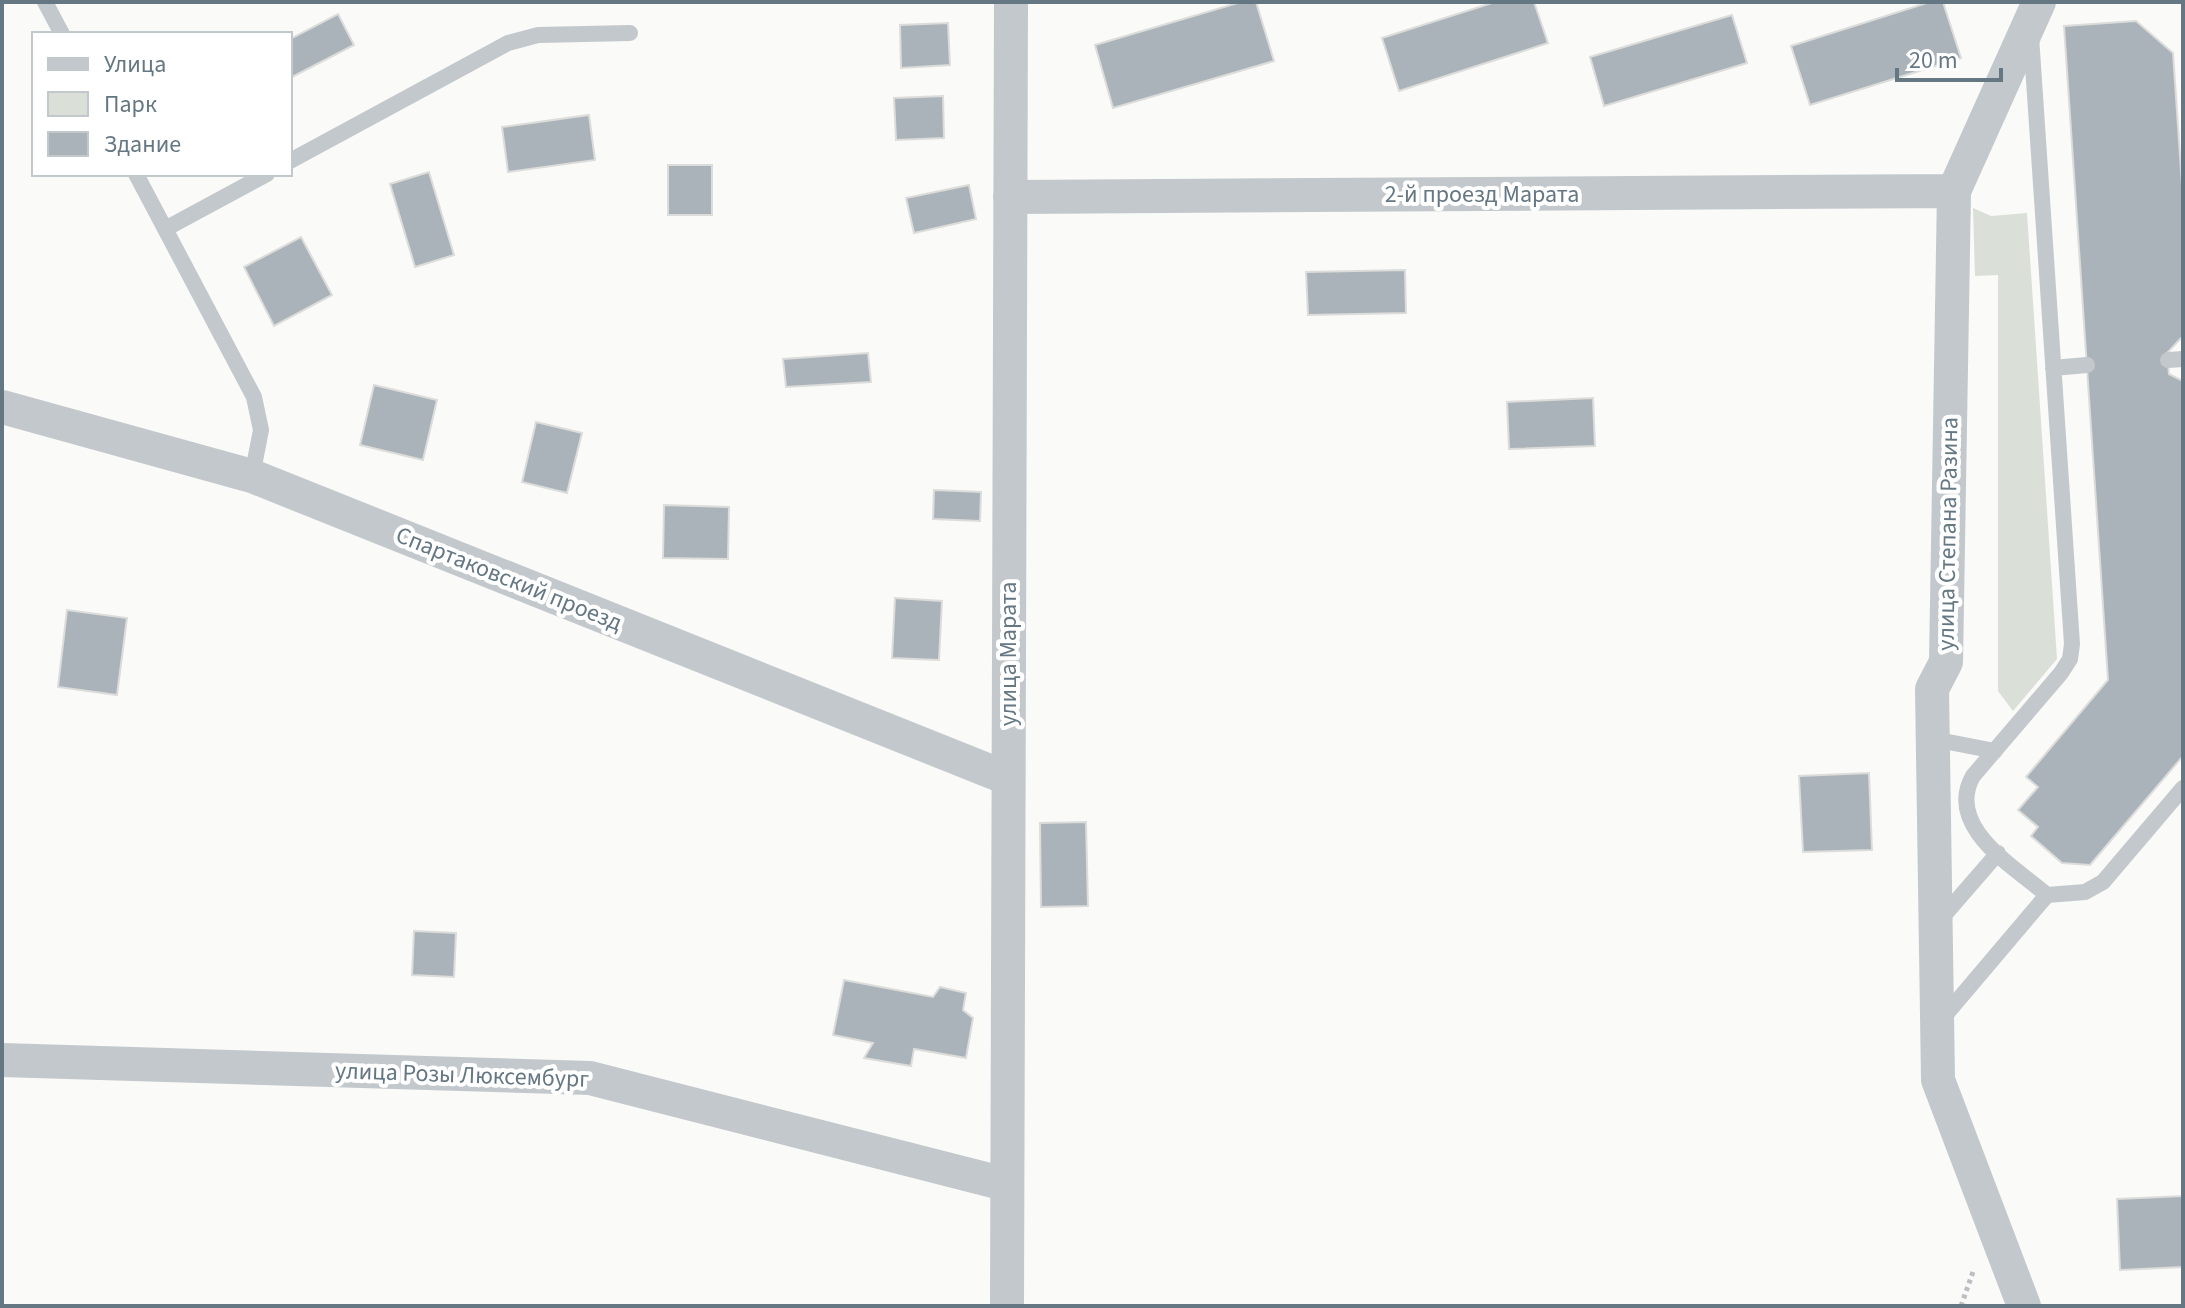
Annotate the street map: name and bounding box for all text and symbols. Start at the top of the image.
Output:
legend [32,32,292,176]
scale bar [1897,32,2001,82]
text: 20 m [1909,43,1958,78]
text: Улица [104,47,166,82]
text: Парк [104,87,157,122]
text: Здание [104,127,181,162]
street label: 2-й проезд Марата [1385,177,1579,212]
street label: улица Степана Разина [1928,417,1968,651]
street label: Спартаковский проезд [391,518,628,640]
street label: улица Марата [991,582,1026,726]
street label: улица Розы Люксембург [334,1053,590,1097]

